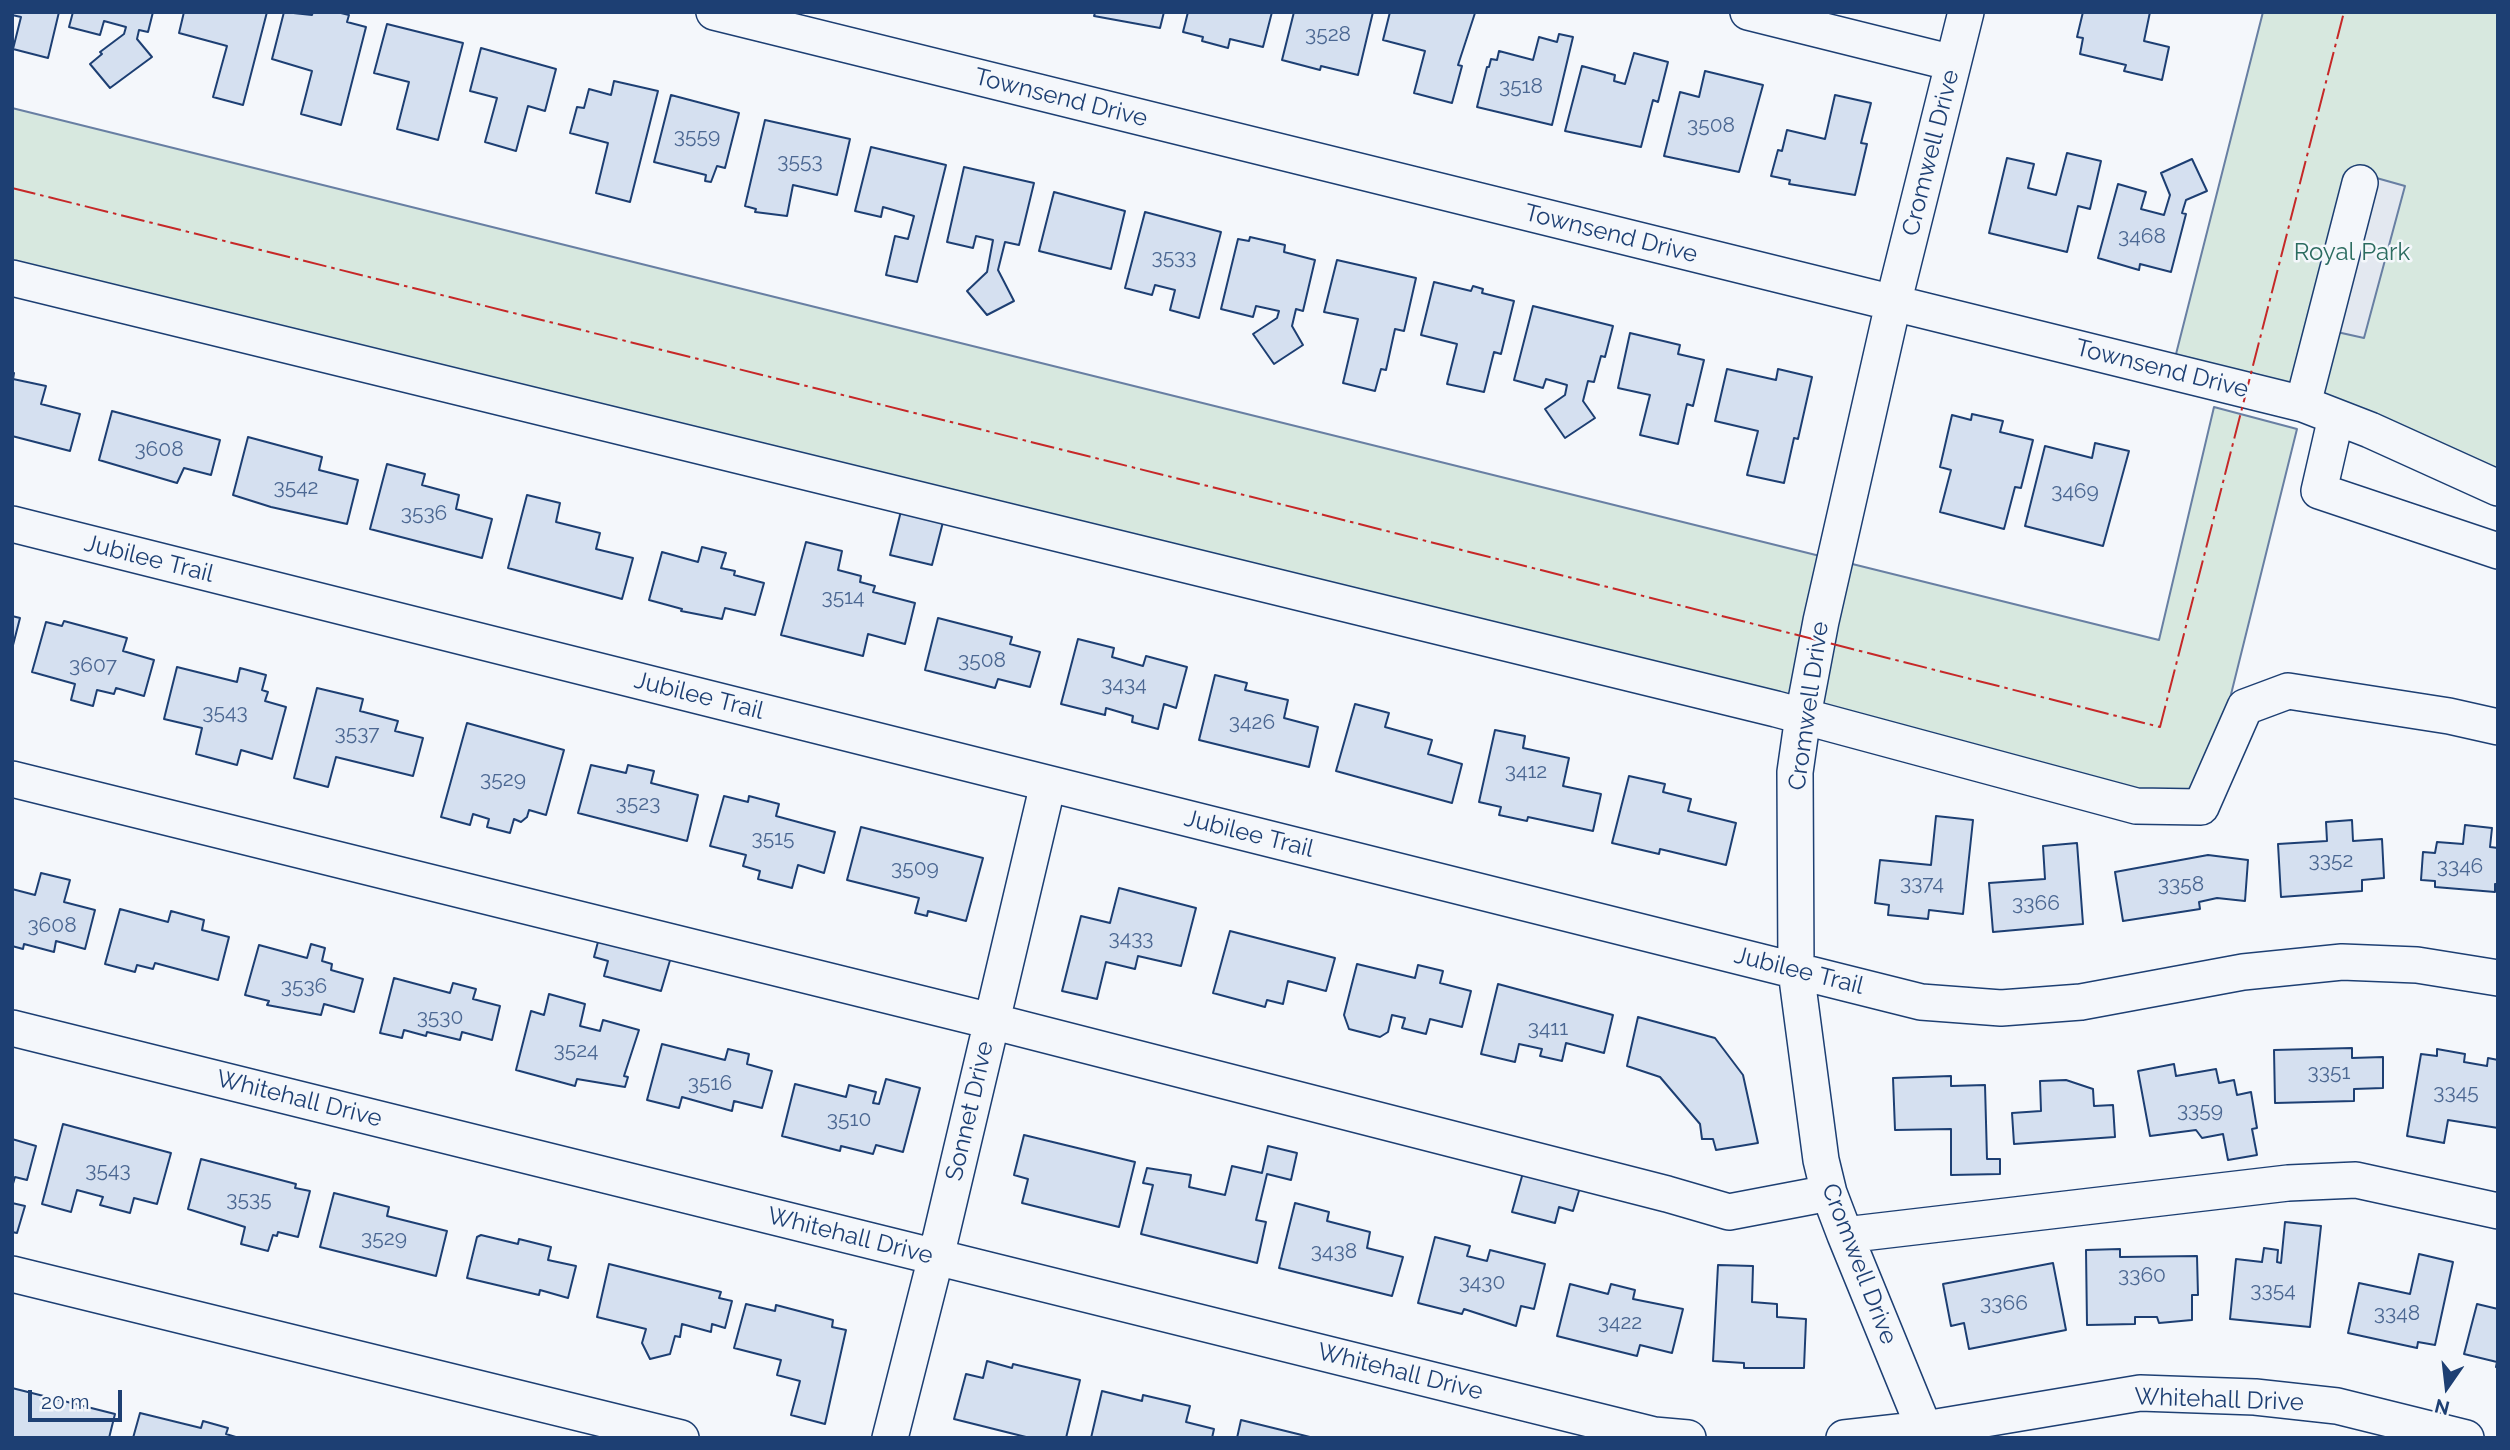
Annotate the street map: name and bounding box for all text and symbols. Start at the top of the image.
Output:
house number: 3528 [1305,22,1351,48]
street label: Townsend Drive [972,63,1150,133]
street label: Cromwell Drive [1896,67,1966,239]
house number: 3518 [1499,74,1543,100]
house number: 3508 [1687,113,1735,139]
house number: 3559 [674,124,720,150]
house number: 3553 [777,149,823,175]
street label: Townsend Drive [1522,199,1700,269]
house number: 3468 [2118,224,2166,250]
park label: Royal Park [2294,239,2410,267]
house number: 3533 [1151,245,1197,271]
street label: Townsend Drive [2073,334,2251,404]
house number: 3608 [134,437,184,463]
house number: 3542 [273,475,319,501]
house number: 3469 [2051,479,2099,505]
house number: 3536 [401,501,447,527]
street label: Jubilee Trail [81,529,217,589]
house number: 3514 [821,585,865,611]
street label: Cromwell Drive [1783,620,1835,792]
house number: 3508 [958,648,1006,674]
house number: 3607 [69,653,117,679]
street label: Jubilee Trail [631,666,767,726]
house number: 3434 [1101,672,1147,698]
house number: 3543 [202,700,248,726]
house number: 3426 [1229,710,1275,736]
house number: 3537 [335,721,379,747]
house number: 3412 [1505,759,1547,785]
house number: 3529 [480,767,526,793]
house number: 3523 [616,791,660,817]
street label: Jubilee Trail [1181,804,1317,864]
house number: 3515 [751,826,795,852]
house number: 3352 [2309,848,2353,874]
house number: 3346 [2437,854,2483,880]
house number: 3509 [891,856,939,882]
house number: 3374 [1900,871,1944,897]
house number: 3358 [2158,872,2204,898]
house number: 3366 [2012,891,2060,917]
house number: 3608 [27,913,77,939]
house number: 3433 [1108,926,1154,952]
street label: Jubilee Trail [1731,941,1867,1001]
house number: 3536 [281,974,327,1000]
house number: 3530 [417,1005,463,1031]
house number: 3411 [1528,1016,1568,1042]
house number: 3524 [553,1038,599,1064]
street label: Sonnet Drive [940,1038,1000,1184]
house number: 3351 [2308,1060,2350,1086]
street label: Whitehall Drive [213,1064,385,1134]
house number: 3516 [688,1071,732,1097]
house number: 3345 [2433,1080,2479,1106]
house number: 3359 [2177,1098,2223,1124]
house number: 3510 [827,1107,871,1133]
house number: 3543 [85,1158,131,1184]
street label: Cromwell Drive [1815,1179,1903,1349]
house number: 3535 [226,1187,272,1213]
street label: Whitehall Drive [764,1201,936,1271]
house number: 3529 [361,1226,407,1252]
house number: 3438 [1311,1239,1357,1265]
house number: 3360 [2118,1263,2166,1289]
house number: 3430 [1459,1270,1505,1296]
house number: 3354 [2250,1278,2296,1304]
house number: 3366 [1980,1291,2028,1317]
house number: 3348 [2374,1301,2420,1327]
house number: 3422 [1598,1310,1642,1336]
street label: Whitehall Drive [1314,1337,1486,1407]
north arrow [2412,1352,2482,1422]
scale bar [32,1376,126,1420]
street label: Whitehall Drive [2134,1383,2304,1417]
text: 20 m [41,1389,89,1414]
text: N [2432,1395,2452,1420]

